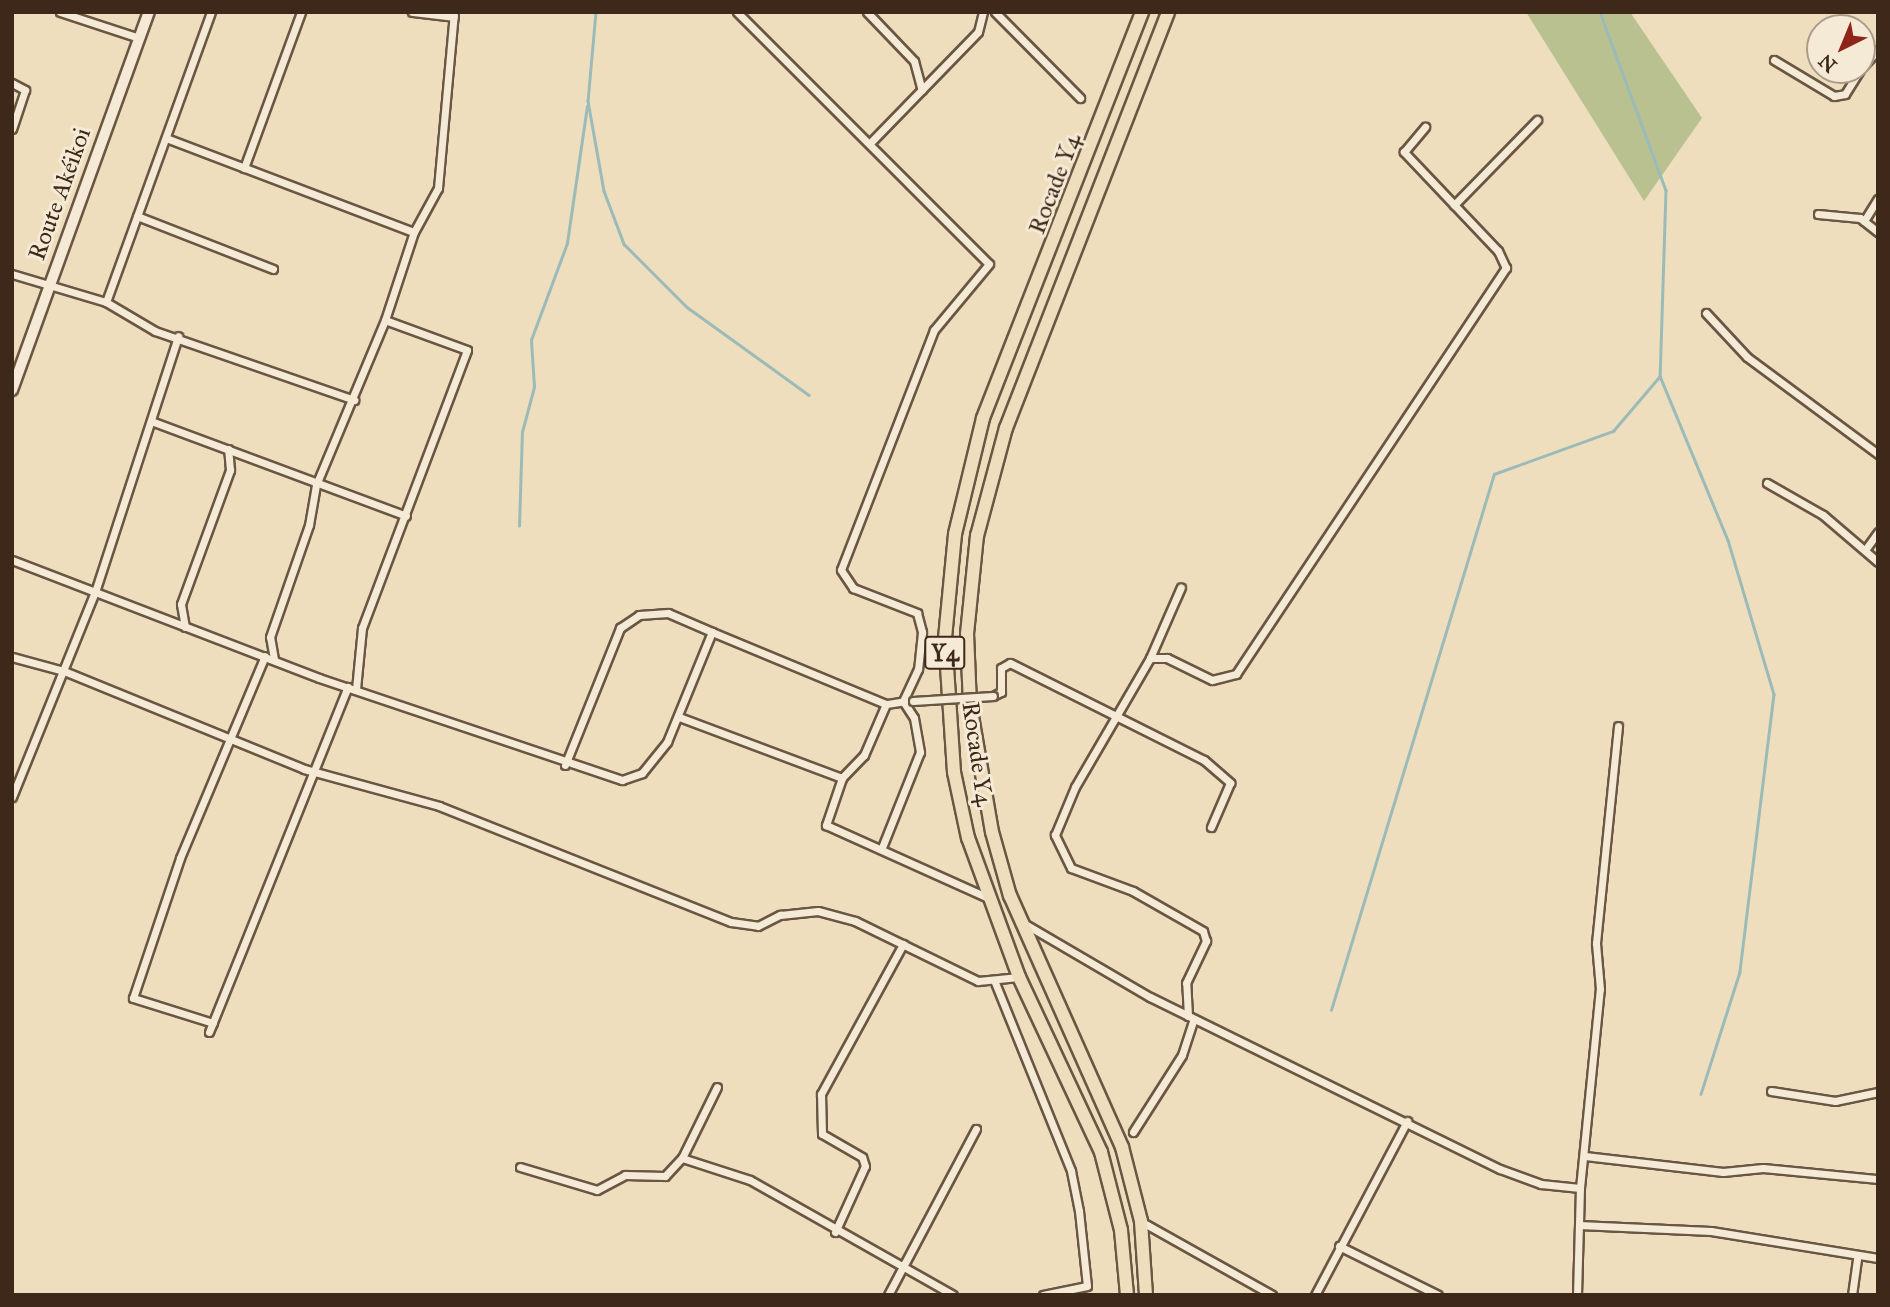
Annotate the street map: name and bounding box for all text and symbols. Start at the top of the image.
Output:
north arrow [1806,14,1876,84]
text: N [1814,49,1841,77]
street label: Route Akéikoi [23,124,97,264]
street label: Rocade Y4 [1023,130,1087,238]
road number: Y4 [924,634,966,673]
street label: Rocade Y4 [955,700,999,808]

